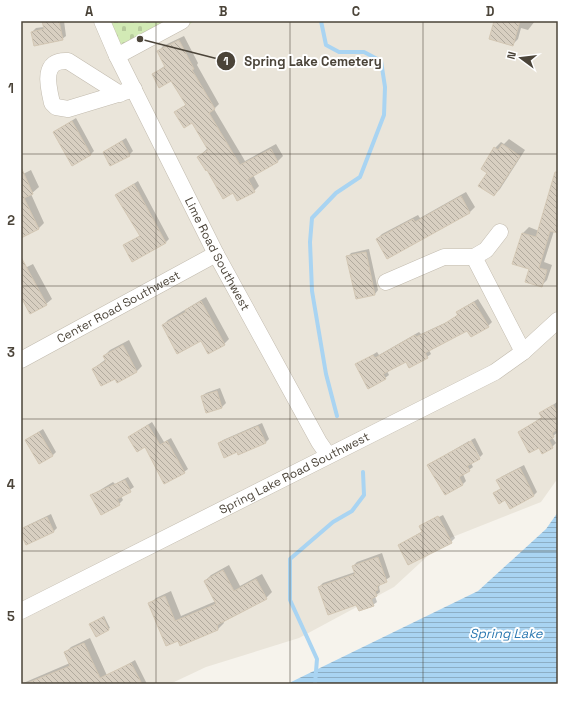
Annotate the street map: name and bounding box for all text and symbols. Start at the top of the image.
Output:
text: A [85,3,94,20]
text: B [219,3,228,20]
text: C [352,3,360,20]
text: D [486,3,495,20]
north arrow [501,38,541,78]
callout: Spring Lake Cemetery [216,49,389,74]
text: N [504,50,519,61]
text: 1 [223,53,229,69]
text: Spring Lake Cemetery [244,53,382,70]
text: 1 [8,80,14,97]
street label: Lime Road Southwest [181,195,254,314]
text: 2 [7,212,15,229]
street label: Center Road Southwest [54,267,183,347]
text: 3 [7,344,15,361]
street label: Spring Lake Road Southwest [216,429,372,518]
text: 4 [7,476,15,493]
text: 5 [7,608,15,625]
water label: Spring Lake [469,625,544,642]

